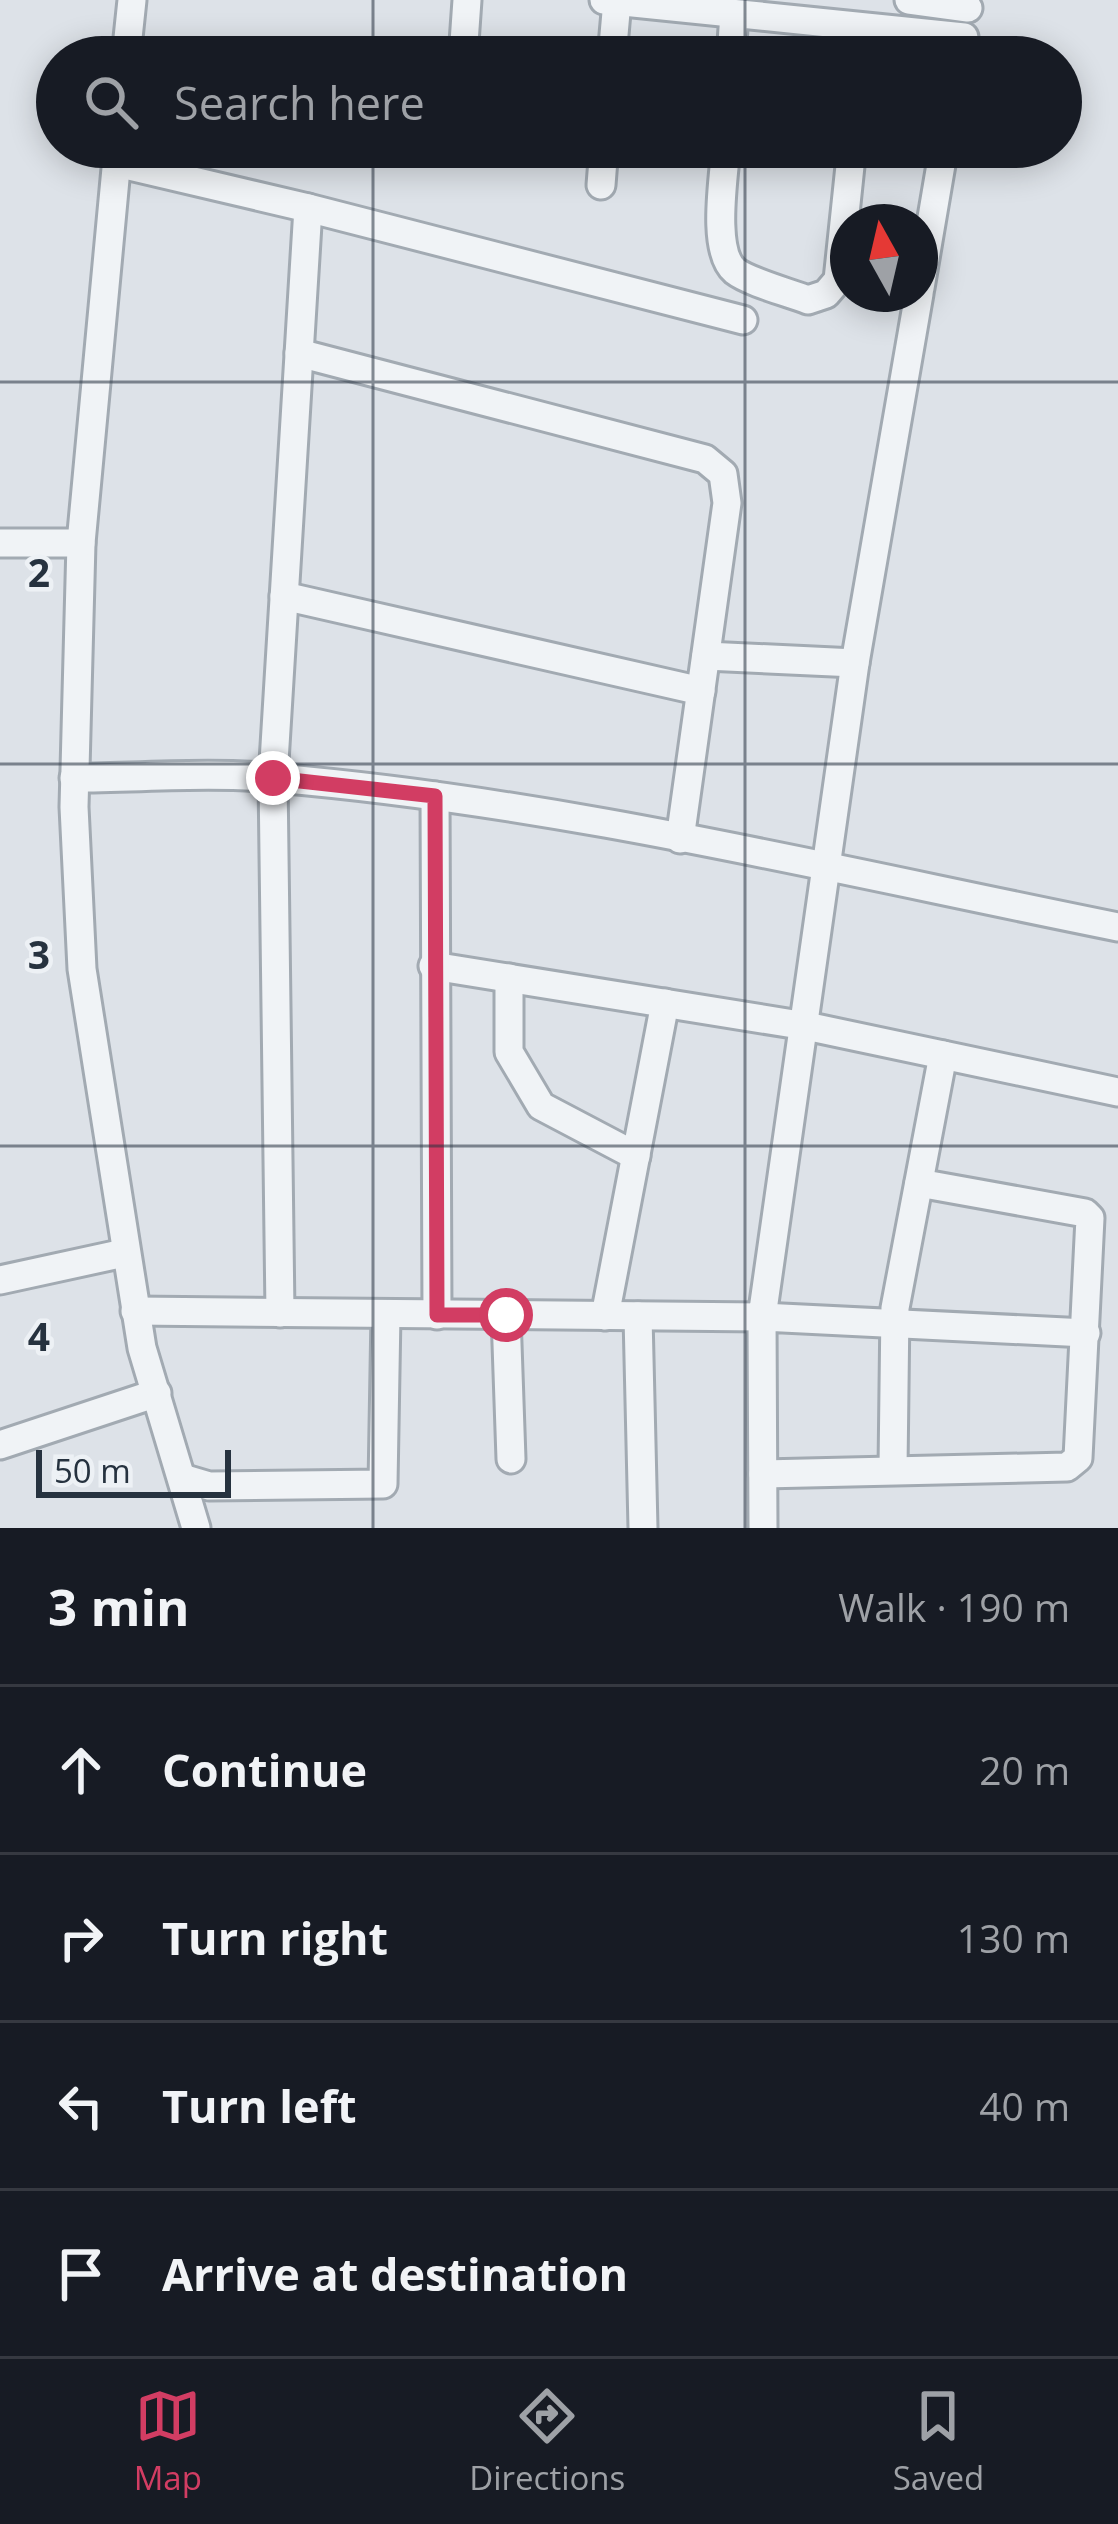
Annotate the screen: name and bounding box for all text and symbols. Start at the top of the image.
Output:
search box [36,36,1082,168]
icon: search [78,69,144,135]
text: Search here [174,72,425,133]
north arrow [830,204,938,312]
text: 2 [28,545,50,598]
route end [246,751,300,805]
text: 3 [28,927,50,980]
route start [479,1288,533,1342]
text: 4 [28,1309,50,1362]
scale bar [36,1444,231,1497]
text: 50 m [54,1448,131,1493]
text: 3 min [48,1571,190,1641]
text: Walk · 190 m [838,1580,1070,1633]
icon: ahead [48,1737,114,1803]
text: Continue [162,1739,367,1800]
text: 20 m [979,1743,1070,1796]
icon: right [48,1905,114,1971]
text: Turn right [162,1907,388,1968]
text: 130 m [957,1911,1070,1964]
icon: left [48,2073,114,2139]
text: Turn left [162,2075,357,2136]
text: 40 m [979,2079,1070,2132]
icon: arrive [48,2241,114,2307]
text: Arrive at destination [162,2243,628,2304]
tab: Map [134,2383,202,2500]
tab: Directions [469,2383,625,2500]
tab: Saved [893,2383,984,2500]

